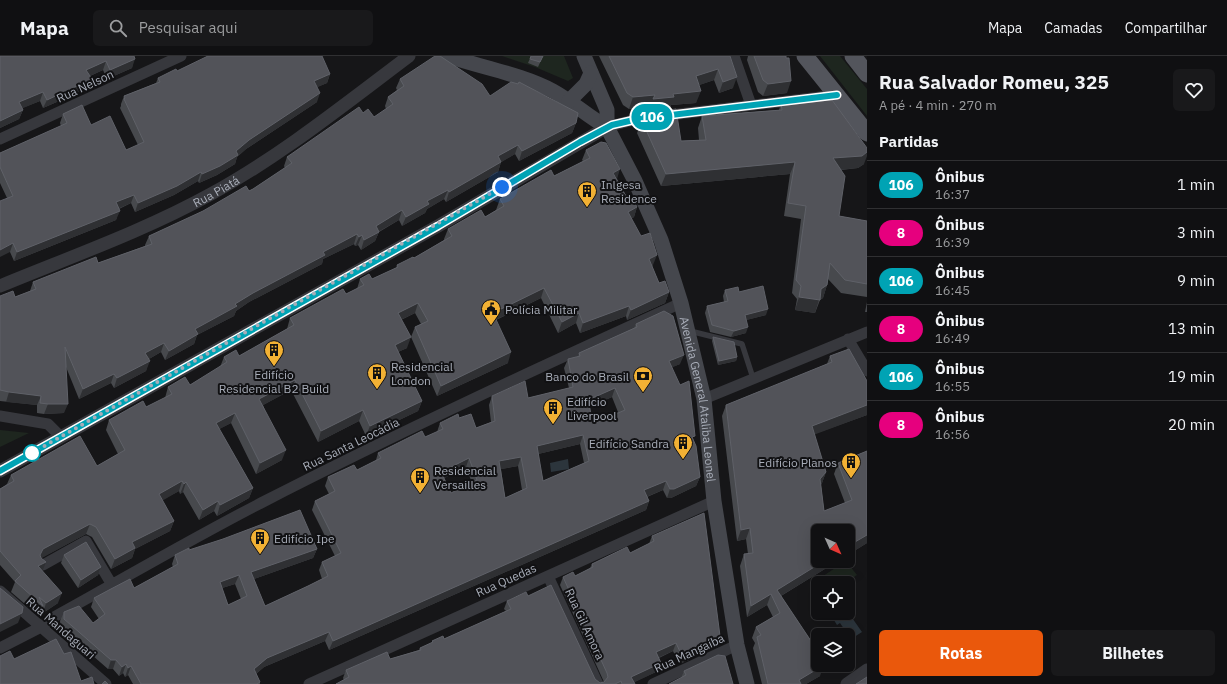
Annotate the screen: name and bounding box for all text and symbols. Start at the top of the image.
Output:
search box [93,10,373,46]
text: Mapa [20,16,69,40]
icon: search [107,17,129,39]
text: Pesquisar aqui [139,18,237,37]
text: Mapa [988,19,1022,37]
text: Camadas [1044,19,1103,37]
text: Compartilhar [1125,19,1207,37]
street label: Rua Nelson [54,66,116,106]
button: heart [1173,69,1215,111]
text: Rua Salvador Romeu, 325 [879,70,1109,94]
text: A pé · 4 min · 270 m [879,97,997,114]
line badge: 106 [629,104,675,130]
text: 106 [639,108,665,126]
text: Partidas [879,132,939,151]
text: Ônibus [935,167,985,186]
street label: Rua Piatá [190,172,242,210]
text: 1 min [1177,175,1215,194]
text: 106 [888,176,914,194]
your location [492,177,512,197]
place label: Inlgesa Residence [601,177,657,206]
building icon: Inlgesa Residence [576,180,598,208]
text: 16:37 [935,186,970,203]
text: Ônibus [935,215,985,234]
text: 3 min [1177,223,1215,242]
text: 8 [897,224,905,242]
text: 16:39 [935,234,970,251]
text: Ônibus [935,263,985,282]
text: 9 min [1177,271,1215,290]
text: 106 [888,272,914,290]
text: 16:45 [935,282,970,299]
public building icon: Polícia Militar [480,298,502,326]
place label: Polícia Militar [505,302,578,317]
text: Ônibus [935,311,985,330]
street label: Avenida General Ataliba Leonel [677,315,720,482]
text: 13 min [1168,319,1215,338]
text: 8 [897,320,905,338]
text: 16:49 [935,330,970,347]
building icon: Edifício Residencial B2 Build [263,339,285,367]
place label: Residencial London [391,359,453,388]
text: Ônibus [935,359,985,378]
building icon: Residencial London [366,362,388,390]
bank icon: Banco do Brasil [632,365,654,393]
place label: Edifício Residencial B2 Build [219,367,329,396]
text: 19 min [1168,367,1215,386]
text: 106 [888,368,914,386]
place label: Banco do Brasil [545,369,629,384]
text: 16:55 [935,378,970,395]
place label: Edifício Liverpool [567,394,616,423]
building icon: Edifício Liverpool [542,397,564,425]
text: Ônibus [935,407,985,426]
street label: Rua Santa Leocádia [300,414,402,474]
text: 20 min [1168,415,1215,434]
text: 8 [897,416,905,434]
text: 16:56 [935,426,970,443]
building icon: Edifício Sandra [672,432,694,460]
place label: Edifício Sandra [589,436,670,451]
unlabelled marker [23,444,41,462]
building icon: Edifício Planos [840,451,862,479]
place label: Edifício Planos [758,455,837,470]
place label: Residencial Versailles [434,463,496,492]
building icon: Residencial Versailles [409,466,431,494]
north arrow [811,524,855,568]
map controls [811,524,855,672]
building icon: Edifício Ipe [249,527,271,555]
place label: Edifício Ipe [274,531,335,546]
street label: Rua Quedas [473,560,539,600]
button: locate [811,576,855,620]
street label: Rua Gil Amora [562,586,608,663]
street label: Rua Mandaguari [23,594,99,662]
button: layers [811,628,855,672]
street label: Rua Mangaíba [651,630,727,676]
button: Rotas [879,630,1043,676]
button: Bilhetes [1051,630,1215,676]

